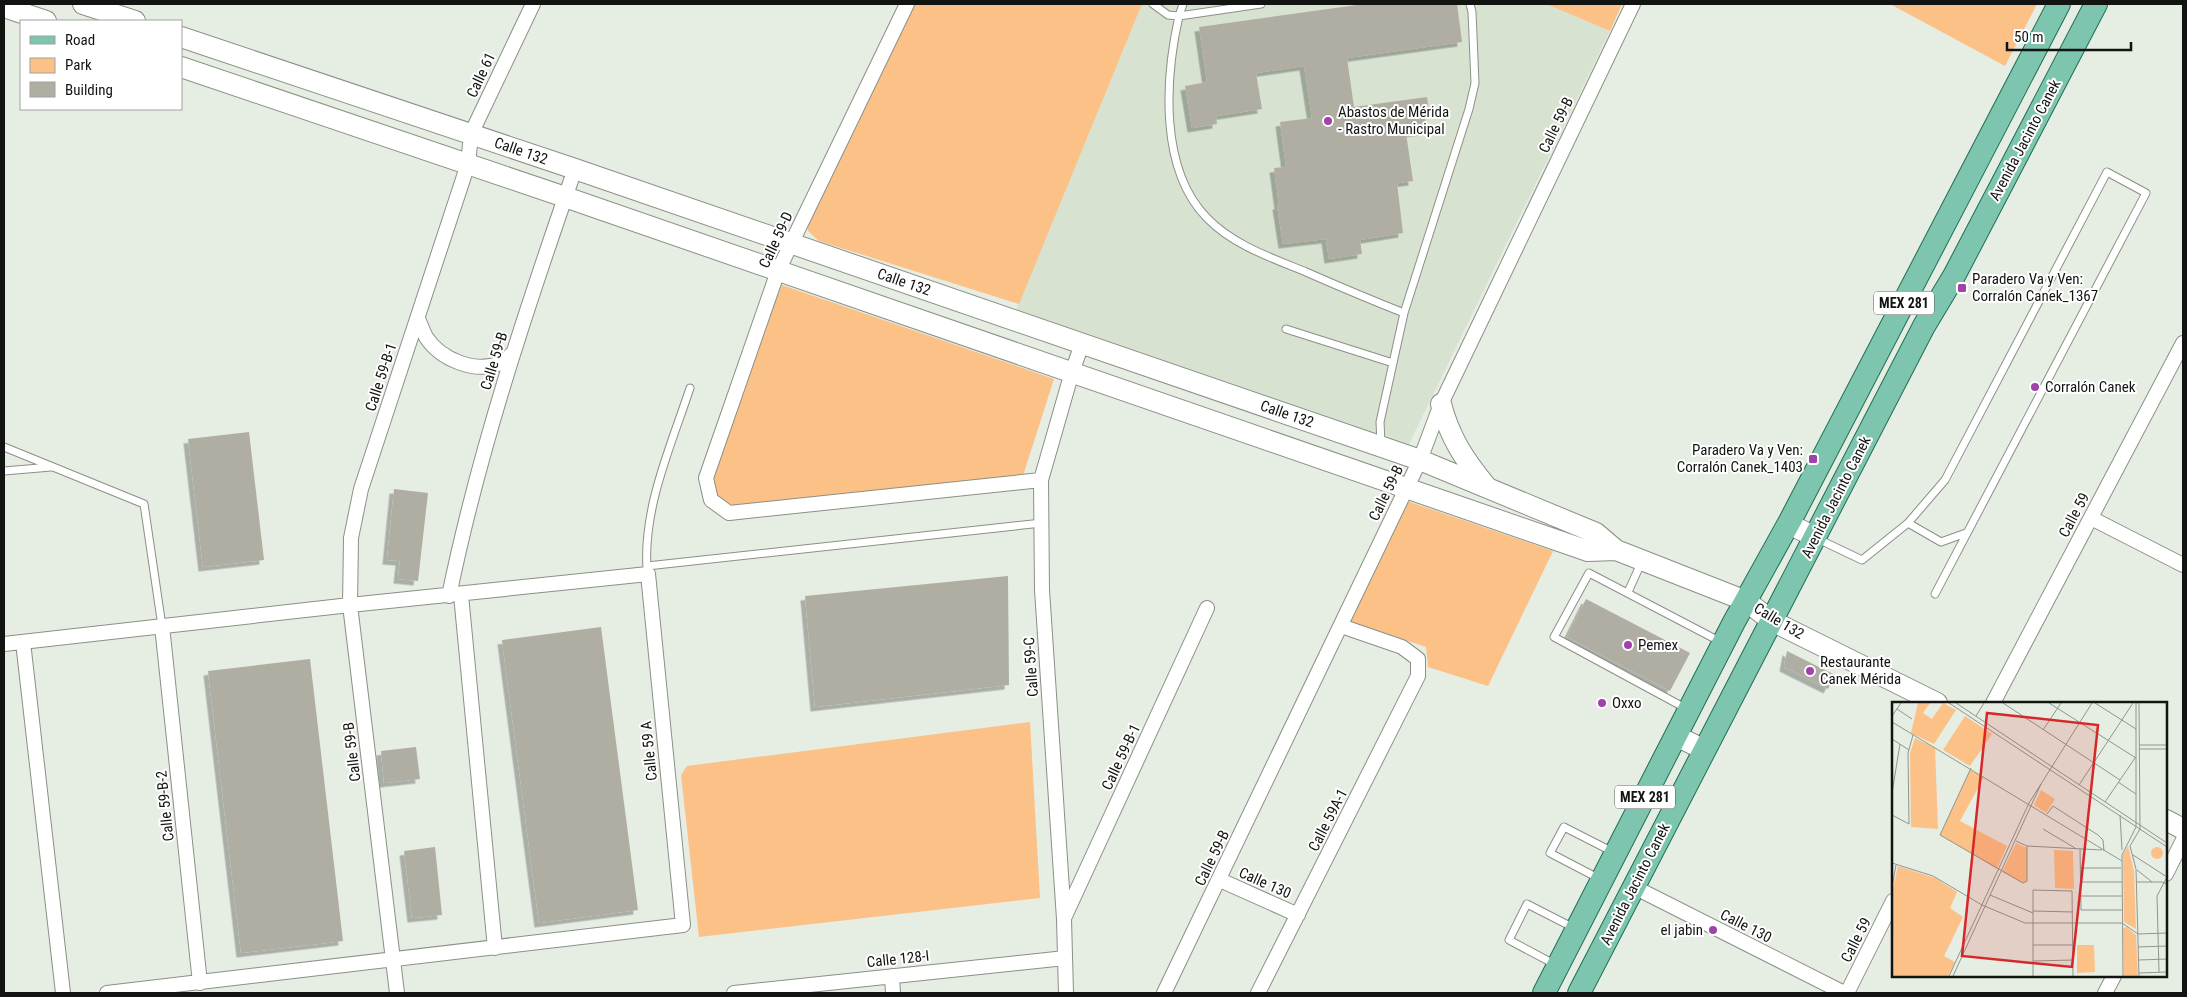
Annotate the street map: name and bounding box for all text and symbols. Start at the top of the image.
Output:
legend [20,20,182,110]
scale bar [2007,20,2131,52]
text: 50 m [2014,28,2044,46]
text: Road [65,31,95,49]
street label: Calle 61 [463,50,499,100]
text: Park [65,56,92,74]
street label: Avenida Jacinto Canek [1985,76,2065,204]
text: Building [65,81,113,99]
street label: Calle 59-B [1535,94,1577,156]
place label: Abastos de Mérida - Rastro Municipal [1338,103,1449,138]
marker: Abastos de Mérida - Rastro Municipal [1322,115,1334,127]
street label: Calle 132 [492,133,550,169]
street label: Calle 59-D [755,209,797,271]
street label: Calle 132 [875,264,933,300]
place label: Paradero Va y Ven: Corralón Canek_1367 [1972,270,2098,305]
marker: Paradero Va y Ven: Corralón Canek_1367 [1956,282,1968,294]
road number: MEX 281 [1874,292,1934,314]
street label: Calle 59-B [477,330,511,392]
street label: Calle 59-B-1 [361,341,401,413]
place label: Corralón Canek [2045,378,2136,396]
marker: Corralón Canek [2029,381,2041,393]
street label: Calle 132 [1258,396,1316,432]
street label: Avenida Jacinto Canek [1797,433,1875,561]
place label: Paradero Va y Ven: Corralón Canek_1403 [1677,441,1803,476]
marker: Paradero Va y Ven: Corralón Canek_1403 [1807,453,1819,465]
street label: Calle 59-B [1365,462,1407,524]
street label: Calle 59 [2055,490,2093,540]
street label: Calle 132 [1751,599,1807,643]
street label: Calle 59-C [1020,636,1042,698]
place label: Pemex [1638,636,1679,654]
marker: Pemex [1622,639,1634,651]
place label: Restaurante Canek Mérida [1820,653,1901,688]
marker: Restaurante Canek Mérida [1804,665,1816,677]
place label: Oxxo [1612,694,1642,712]
marker: Oxxo [1596,697,1608,709]
inset map [1892,702,2167,977]
street label: Calle 59 A [637,720,661,782]
street label: Calle 59-B [339,721,365,783]
street label: Calle 59-B-1 [1098,721,1144,793]
street label: Calle 59-B-2 [152,770,178,842]
street label: Calle 59A-1 [1305,786,1351,854]
road number: MEX 281 [1615,786,1675,809]
street label: Avenida Jacinto Canek [1596,820,1674,948]
street label: Calle 59-B [1191,827,1233,889]
street label: Calle 130 [1236,864,1294,902]
street label: Calle 130 [1717,905,1775,947]
street label: Calle 59 [1837,915,1875,965]
place label: el jabin [1660,921,1703,939]
marker: el jabin [1707,924,1719,936]
street label: Calle 128-I [866,947,930,971]

